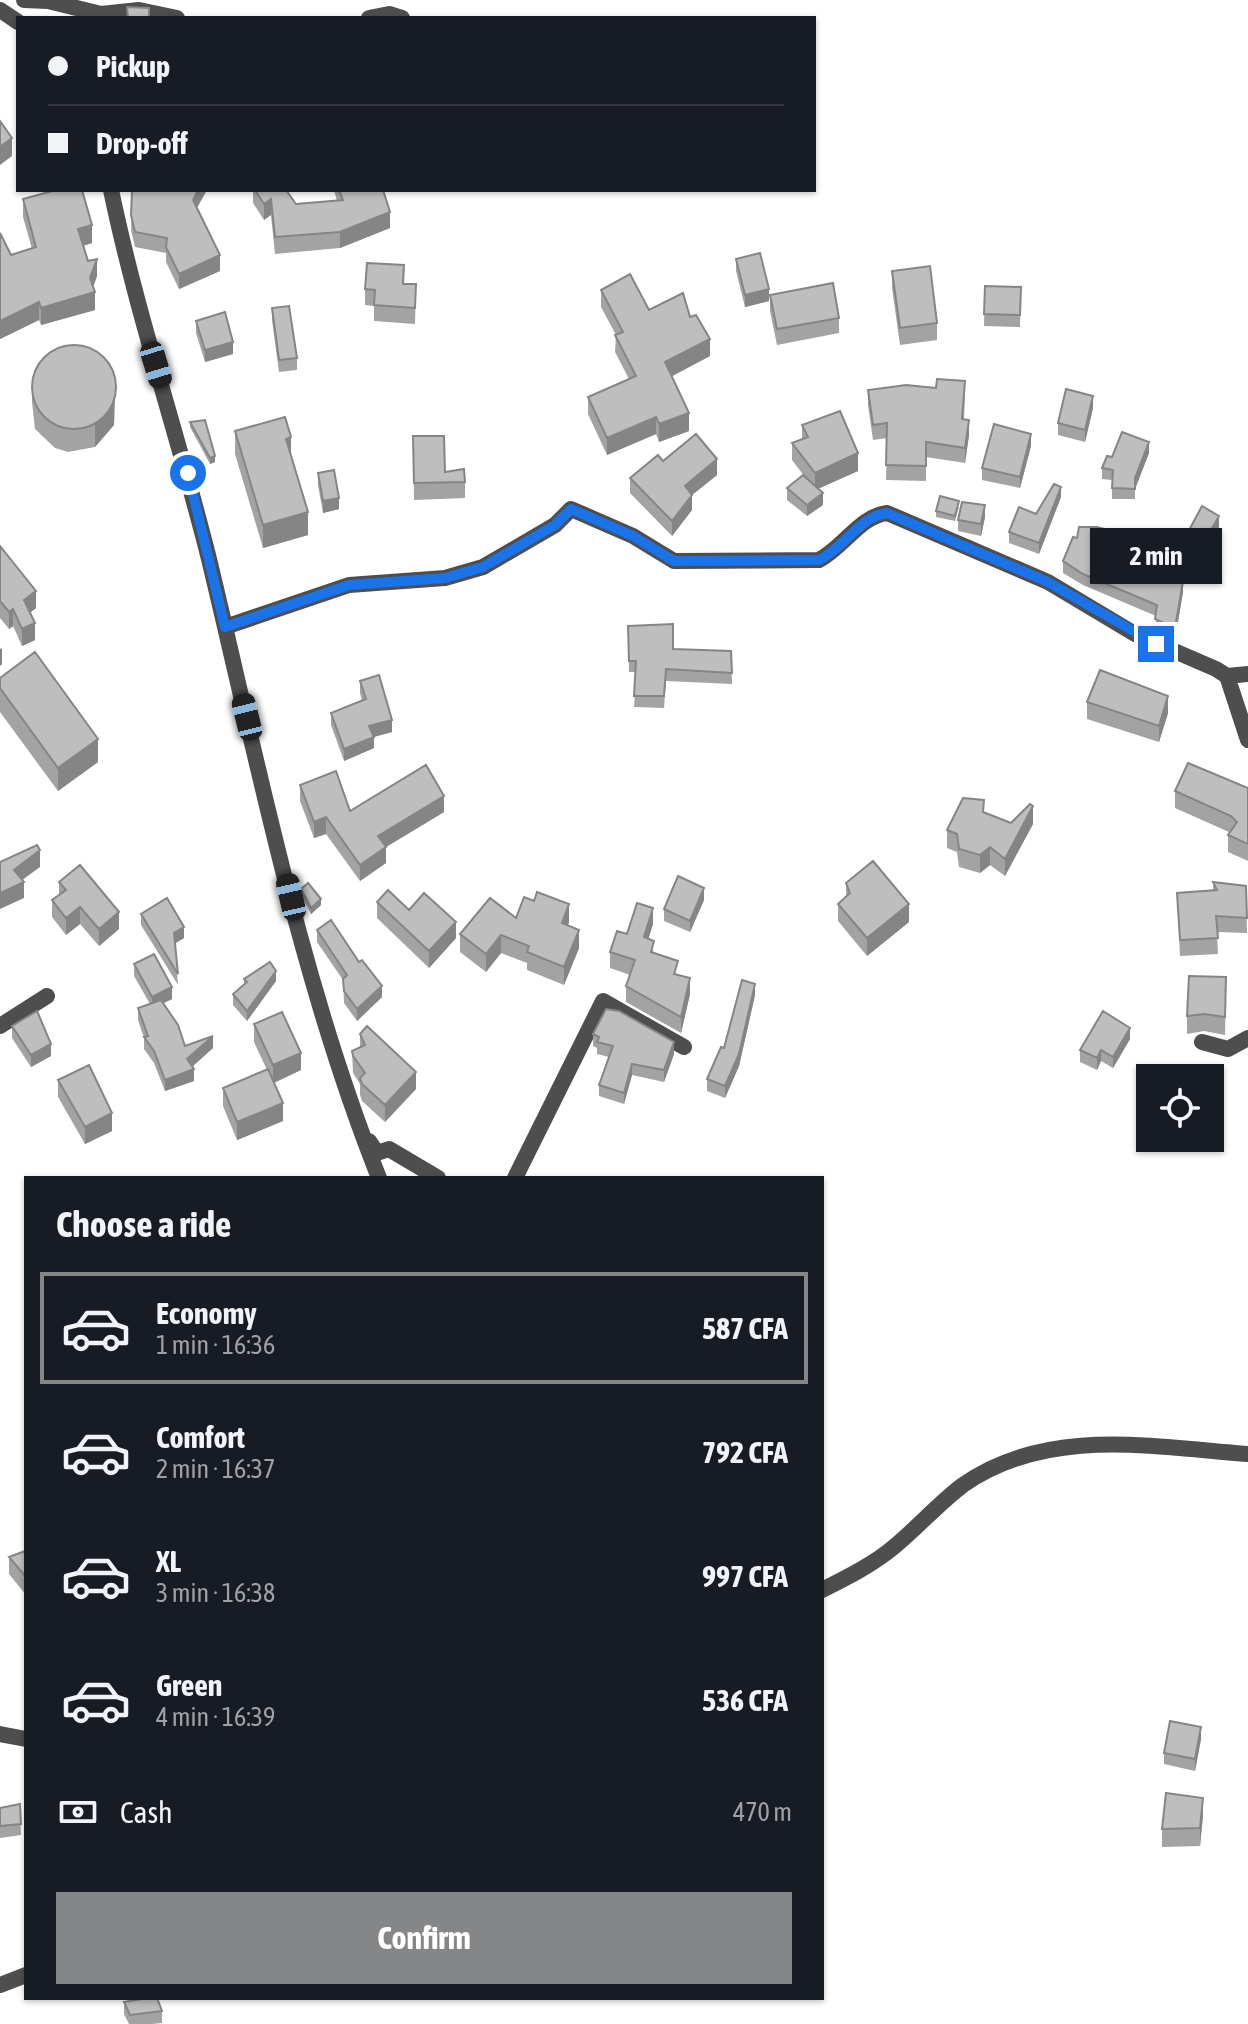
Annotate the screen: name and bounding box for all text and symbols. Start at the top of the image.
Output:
text: Pickup [96,49,170,83]
text: Drop-off [96,126,188,160]
car [138,339,174,391]
route start [170,455,206,491]
callout: 2 min [1090,528,1222,584]
text: 2 min [1129,541,1183,571]
route end [1138,626,1174,662]
car [230,691,264,743]
car [274,871,308,923]
map controls [1136,1064,1224,1152]
button: locate [1136,1064,1224,1152]
text: Choose a ride [56,1203,231,1245]
icon: car [60,1292,132,1364]
text: Economy [156,1296,257,1330]
text: 587 CFA [702,1311,788,1345]
text: 1 min · 16:36 [156,1330,275,1360]
icon: car [60,1416,132,1488]
text: Comfort [156,1420,245,1454]
text: 792 CFA [702,1435,788,1469]
text: 2 min · 16:37 [156,1454,275,1484]
icon: car [60,1540,132,1612]
text: XL [156,1544,181,1578]
text: 997 CFA [702,1559,788,1593]
text: 3 min · 16:38 [156,1578,275,1608]
icon: car [60,1664,132,1736]
text: Green [156,1668,222,1702]
text: 536 CFA [702,1683,788,1717]
text: 4 min · 16:39 [156,1702,275,1732]
icon: cash [56,1790,100,1834]
text: Cash [120,1795,173,1829]
text: 470 m [733,1797,792,1827]
button: Confirm [56,1892,792,1984]

